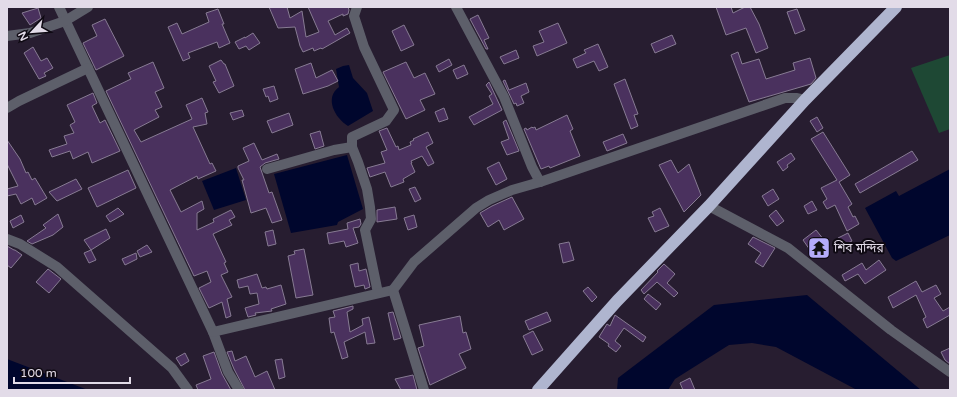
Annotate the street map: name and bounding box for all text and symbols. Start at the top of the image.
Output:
north arrow [12,12,52,52]
text: N [16,29,31,43]
temple icon: শিব মন্দির [806,235,832,261]
place label: শিব মন্দির [833,240,884,255]
scale bar [14,359,130,385]
text: 100 m [20,366,57,380]

